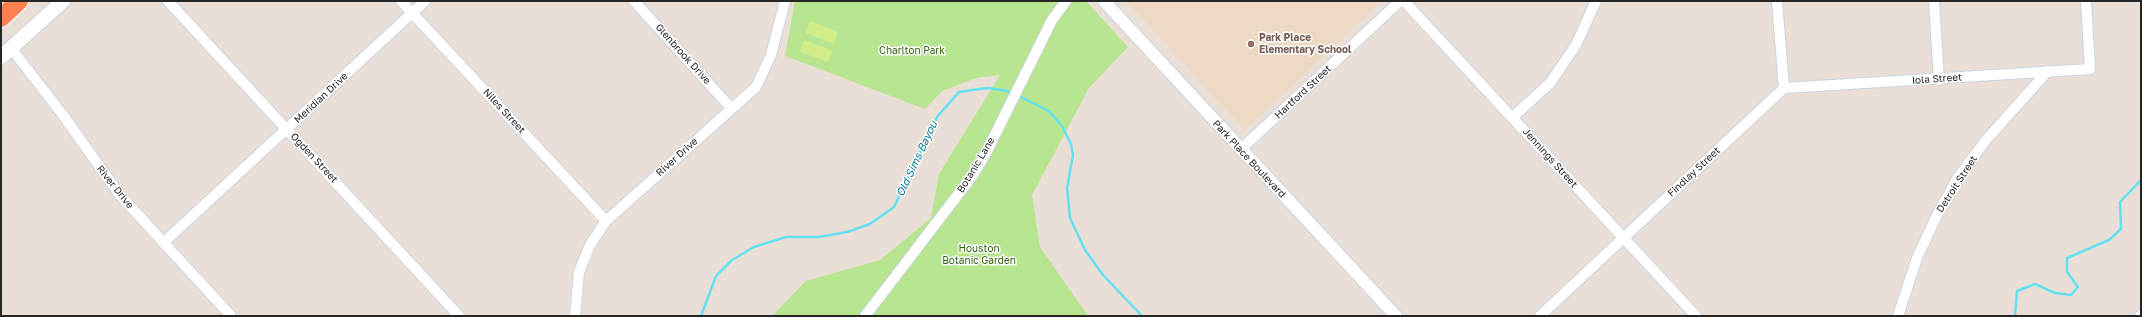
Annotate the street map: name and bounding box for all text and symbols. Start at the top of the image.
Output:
street label: Glenbrook Drive [653,21,713,87]
place label: Park Place Elementary School [1259,32,1351,56]
marker: Park Place Elementary School [1246,39,1256,49]
park label: Charlton Park [879,45,945,57]
street label: Hartford Street [1272,63,1334,121]
street label: Meridian Drive [292,70,350,126]
street label: Iola Street [1912,71,1962,87]
street label: Niles Street [480,86,528,136]
street label: Park Place Boulevard [1210,118,1288,200]
water label: Old Sims Bayou [894,119,940,199]
street label: Jennings Street [1520,126,1580,190]
street label: Ogden Street [288,131,340,185]
street label: River Drive [654,135,700,179]
street label: Botanic Lane [955,135,997,195]
street label: Findlay Street [1665,145,1723,199]
street label: Detroit Street [1934,153,1980,215]
street label: River Drive [94,163,136,211]
park label: Houston Botanic Garden [942,243,1016,266]

